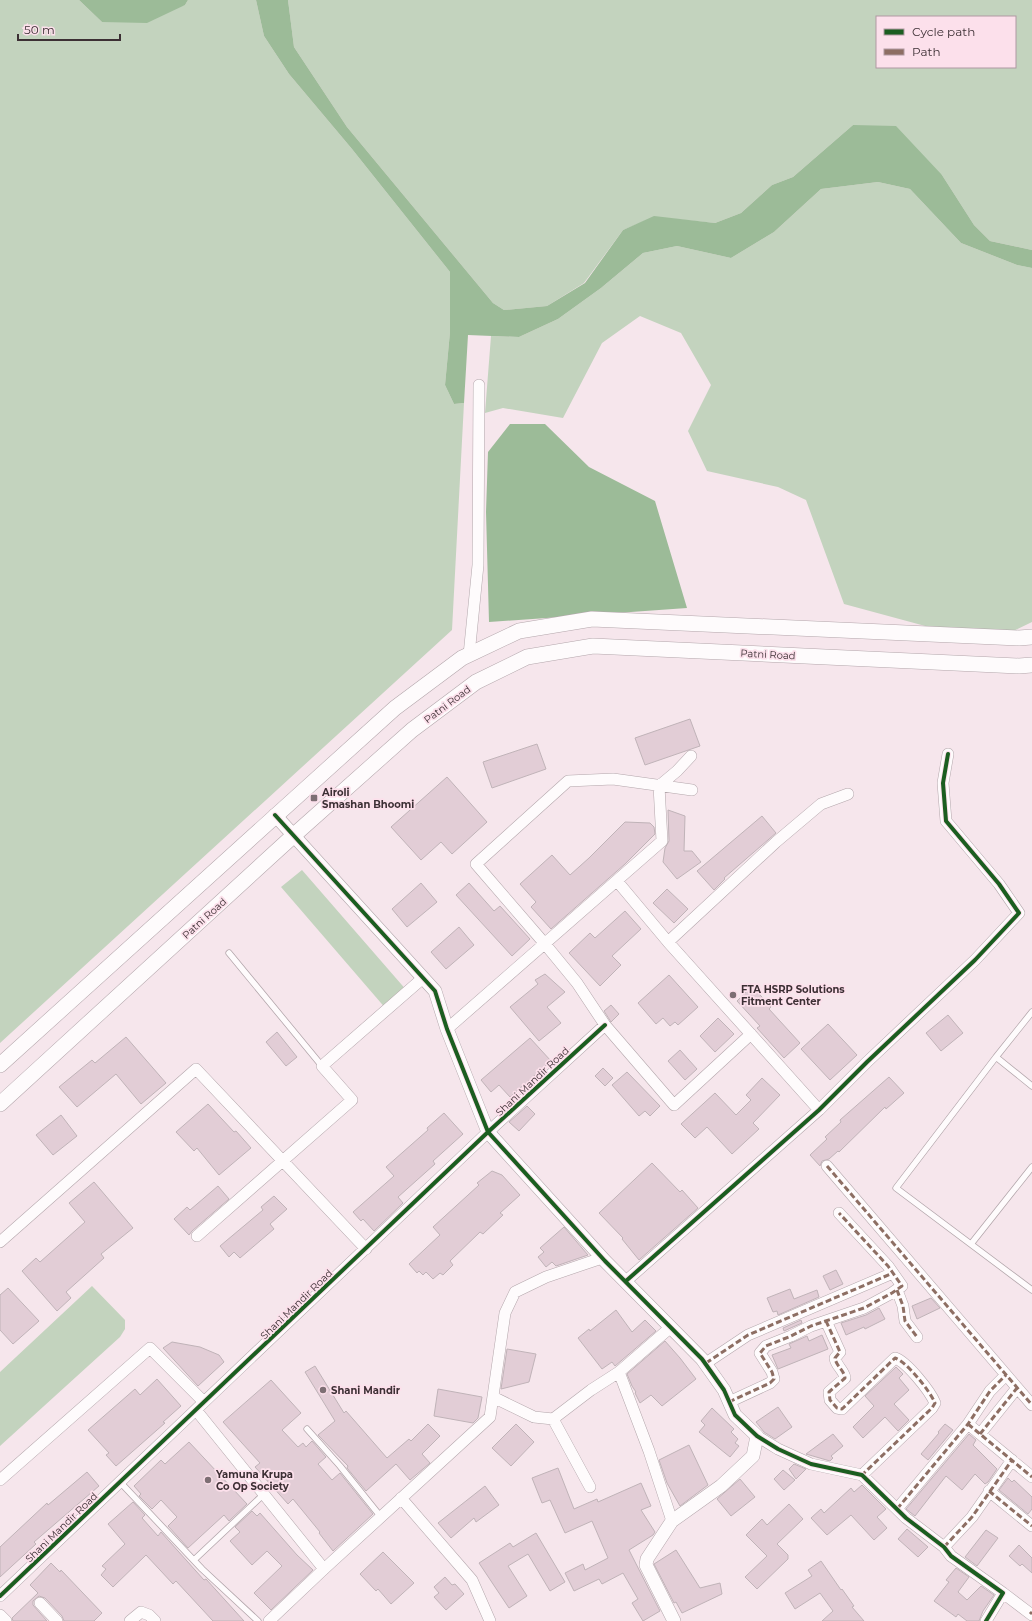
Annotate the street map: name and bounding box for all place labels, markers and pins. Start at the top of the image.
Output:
place label: Airoli Smashan Bhoomi [321,786,414,811]
marker: Airoli Smashan Bhoomi [309,793,319,803]
place label: FTA HSRP Solutions Fitment Center [741,983,845,1008]
marker: FTA HSRP Solutions Fitment Center [728,990,738,1000]
place label: Shani Mandir [331,1384,401,1397]
marker: Shani Mandir [318,1385,328,1395]
place label: Yamuna Krupa Co Op Society [215,1468,293,1493]
marker: Yamuna Krupa Co Op Society [203,1475,213,1485]

